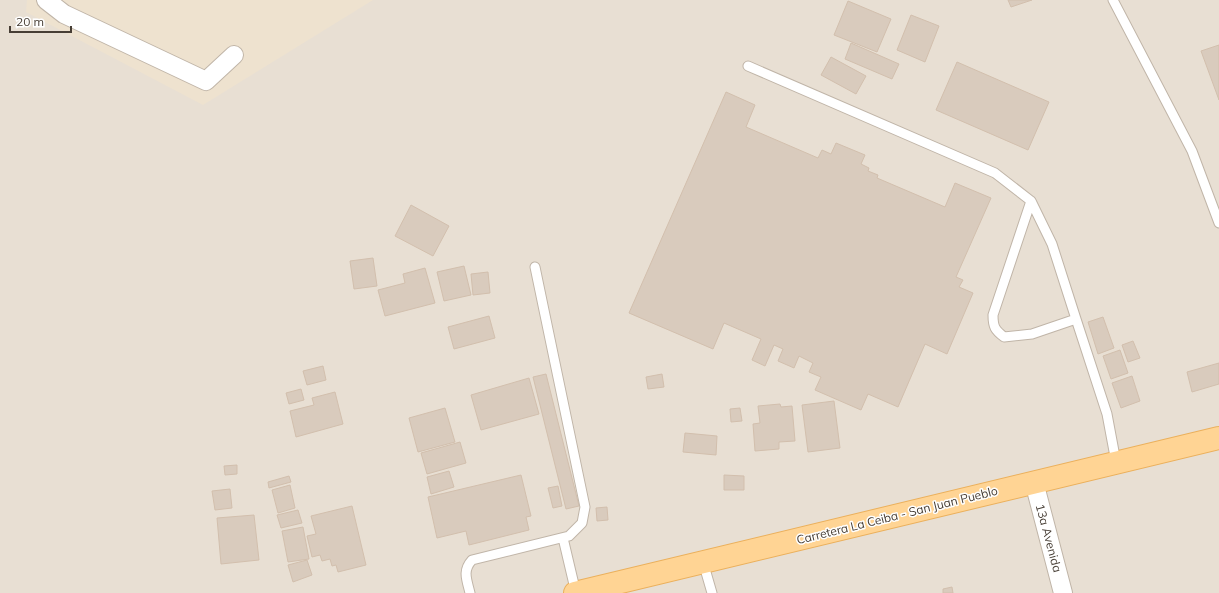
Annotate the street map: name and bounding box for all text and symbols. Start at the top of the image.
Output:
scale bar [10,8,71,34]
text: 20 m [16,14,44,29]
street label: Carretera La Ceiba - San Juan Pueblo [795,483,999,547]
street label: 13a Avenida [1033,502,1065,574]

